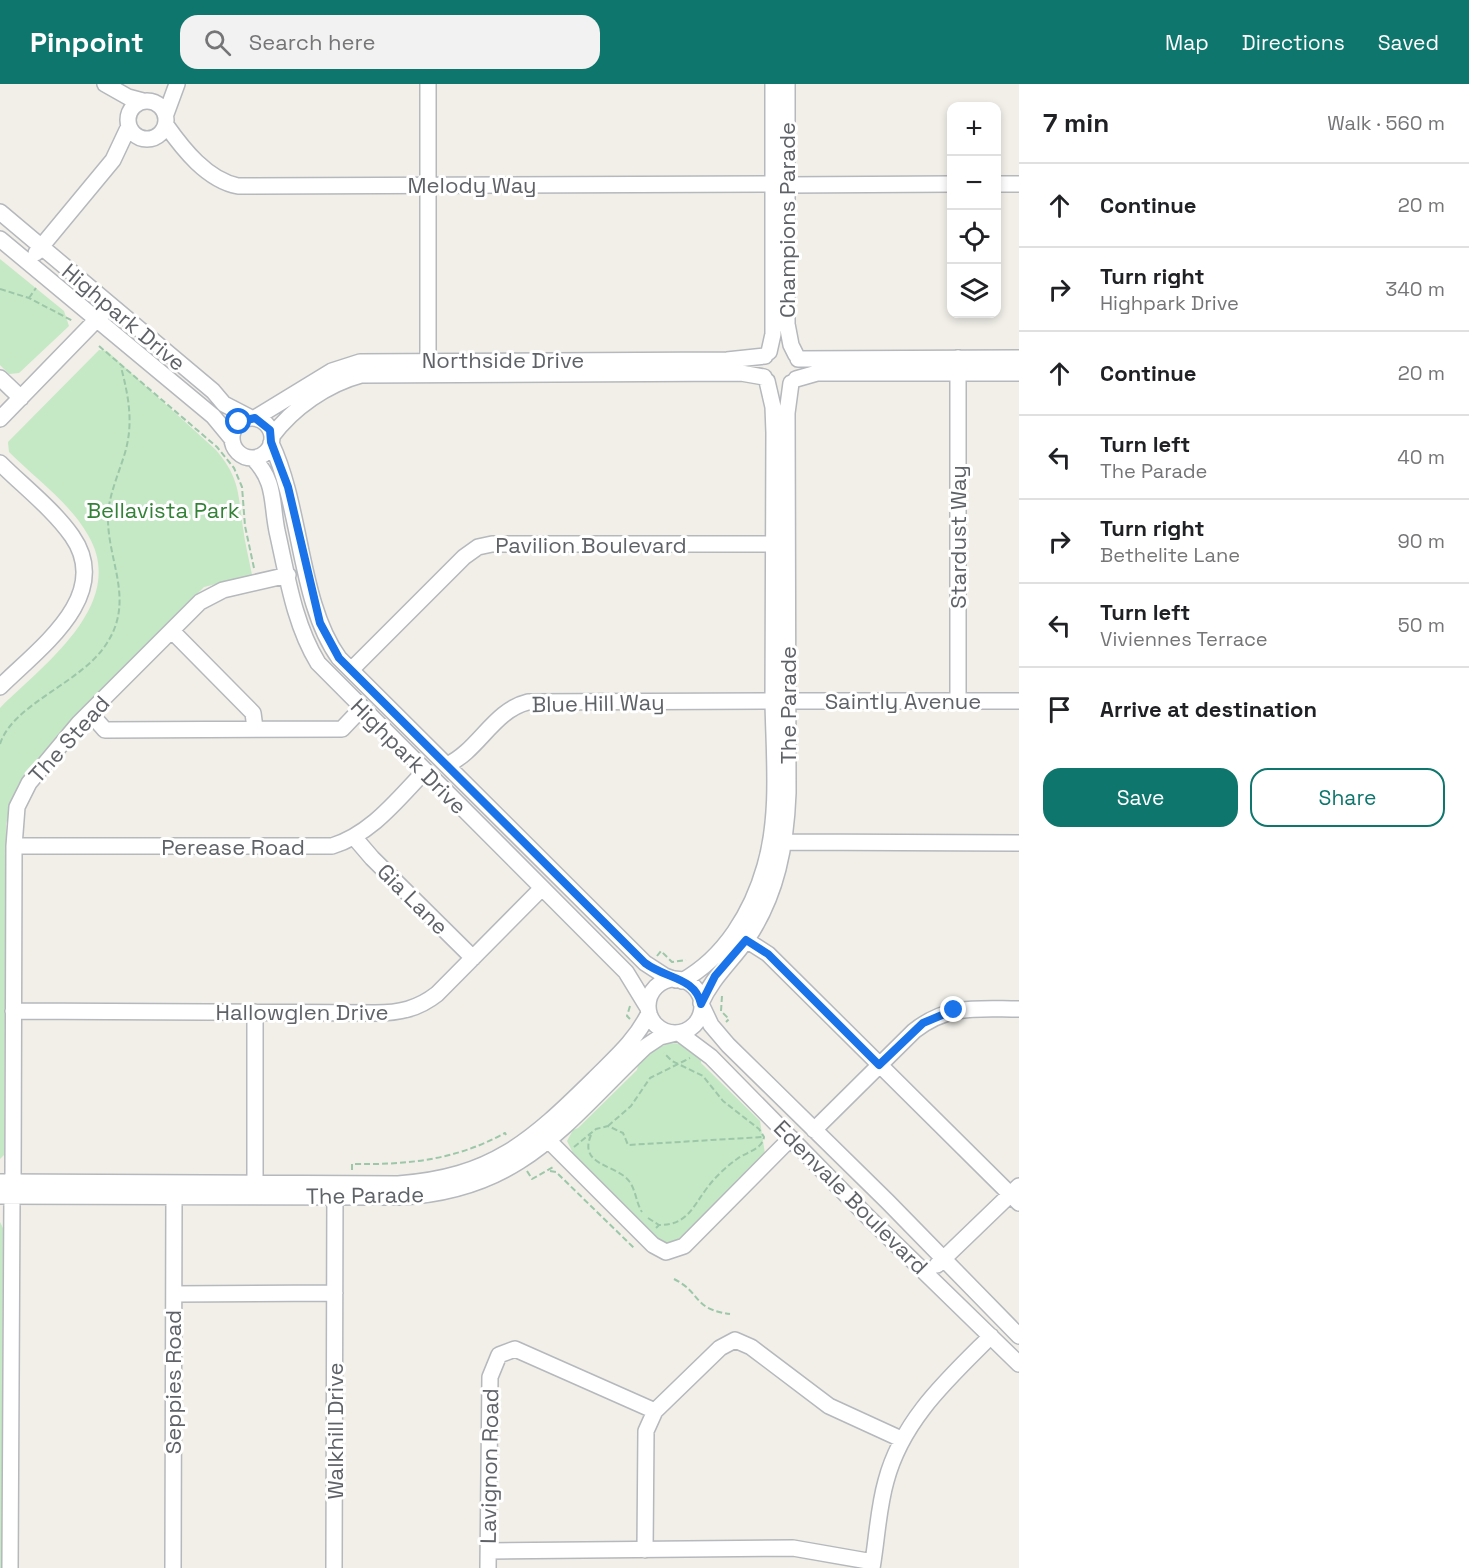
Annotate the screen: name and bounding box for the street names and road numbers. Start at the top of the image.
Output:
street label: Champions Parade [773,122,801,318]
street label: Melody Way [407,171,537,199]
street label: Highpark Drive [56,257,192,377]
street label: Northside Drive [422,346,584,374]
street label: Stardust Way [944,465,972,609]
street label: Pavilion Boulevard [495,531,687,559]
street label: The Parade [774,646,802,764]
street label: Saintly Avenue [825,687,981,715]
street label: Blue Hill Way [531,688,665,718]
street label: The Stead [23,690,115,788]
street label: Highpark Drive [345,692,473,820]
street label: Perease Road [161,833,305,861]
street label: Gia Lane [371,857,455,941]
street label: Hallowglen Drive [215,998,389,1026]
street label: Edenvale Boulevard [768,1114,934,1280]
street label: The Parade [306,1180,424,1210]
street label: Seppies Road [159,1310,187,1454]
street label: Walkhill Drive [321,1363,349,1499]
street label: Lavignon Road [474,1388,504,1544]

